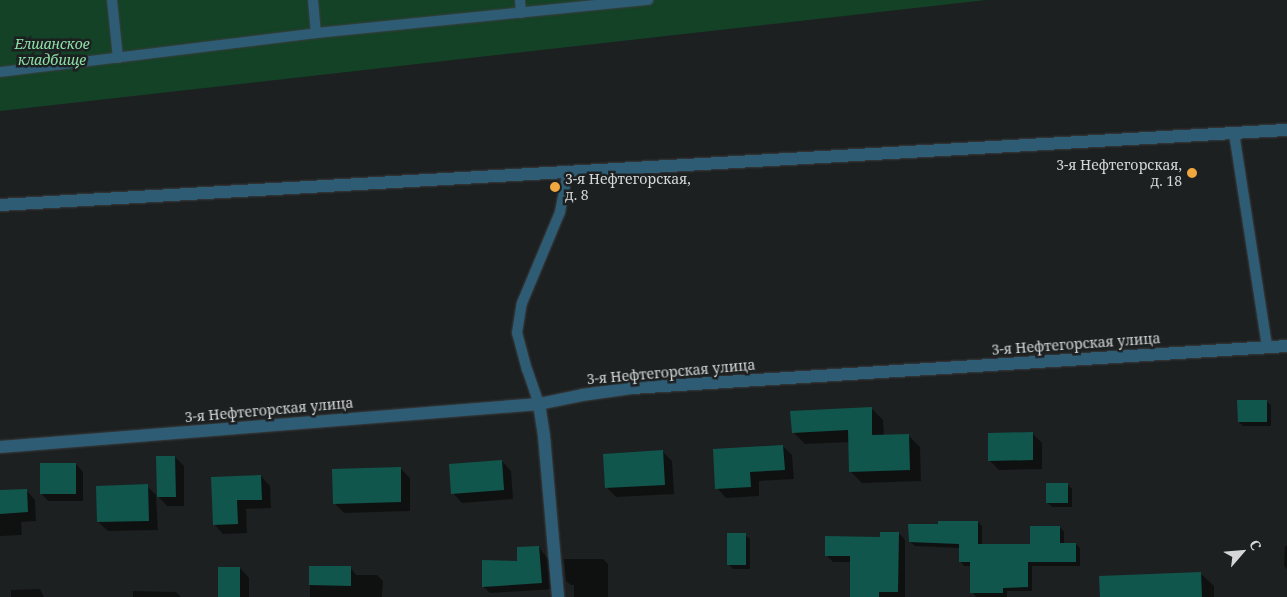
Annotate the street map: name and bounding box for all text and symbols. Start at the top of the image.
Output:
park label: Елшанское кладбище [14,36,90,68]
place label: 3-я Нефтегорская, д. 18 [1056,157,1182,190]
marker: 3-я Нефтегорская, д. 18 [1186,167,1198,179]
place label: 3-я Нефтегорская, д. 8 [565,171,691,203]
marker: 3-я Нефтегорская, д. 8 [549,181,561,193]
street label: 3-я Нефтегорская улица [991,330,1161,358]
street label: 3-я Нефтегорская улица [586,356,756,388]
street label: 3-я Нефтегорская улица [184,394,354,426]
north arrow [1217,527,1267,577]
text: С [1245,537,1266,553]

